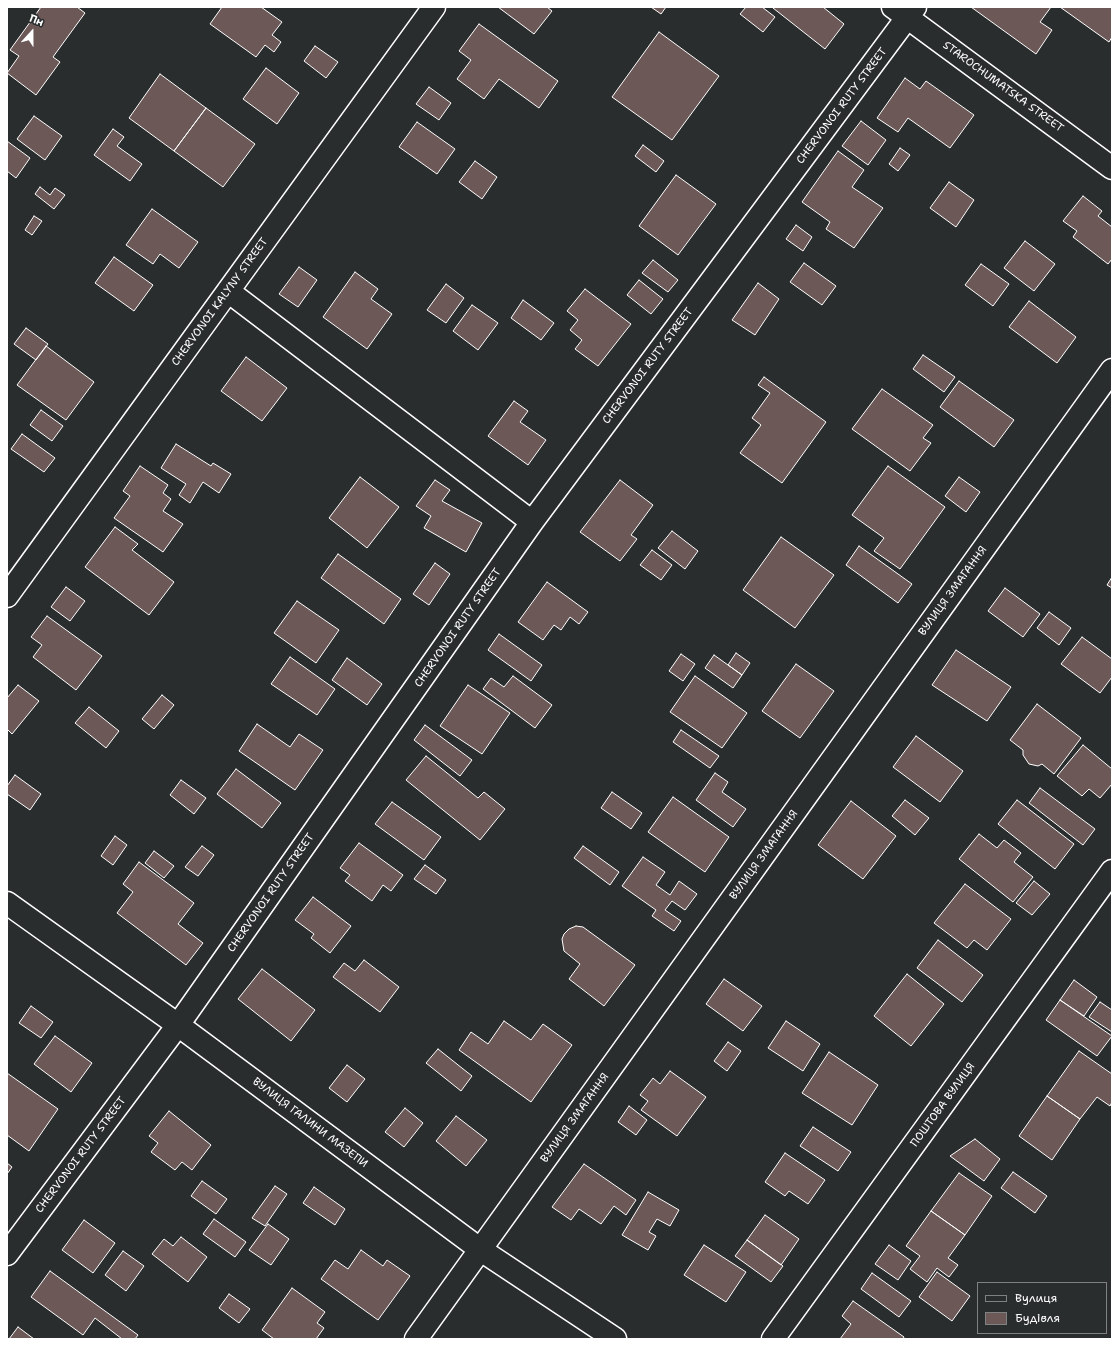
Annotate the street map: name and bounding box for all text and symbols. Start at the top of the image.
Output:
text: Пн [27,11,46,30]
north arrow [12,12,52,52]
street label: STAROCHUMATSKA STREET [940,39,1066,135]
street label: CHERVONOI RUTY STREET [794,45,890,167]
street label: CHERVONOI KALYNY STREET [169,235,271,369]
street label: CHERVONOI RUTY STREET [600,305,696,427]
street label: ВУЛИЦЯ ЗМАГАННЯ [916,544,990,638]
street label: CHERVONOI RUTY STREET [412,566,504,690]
street label: ВУЛИЦЯ ЗМАГАННЯ [727,808,801,902]
street label: CHERVONOI RUTY STREET [225,831,317,955]
street label: ПОШТОВА ВУЛИЦЯ [908,1060,978,1150]
street label: ВУЛИЦЯ ЗМАГАННЯ [538,1071,612,1165]
street label: ВУЛИЦЯ ГАЛИНИ МАЗЕПИ [250,1075,370,1171]
street label: CHERVONOI RUTY STREET [33,1094,129,1216]
legend [977,1282,1107,1334]
text: Вулиця [1015,1290,1057,1306]
text: Будівля [1015,1310,1060,1326]

